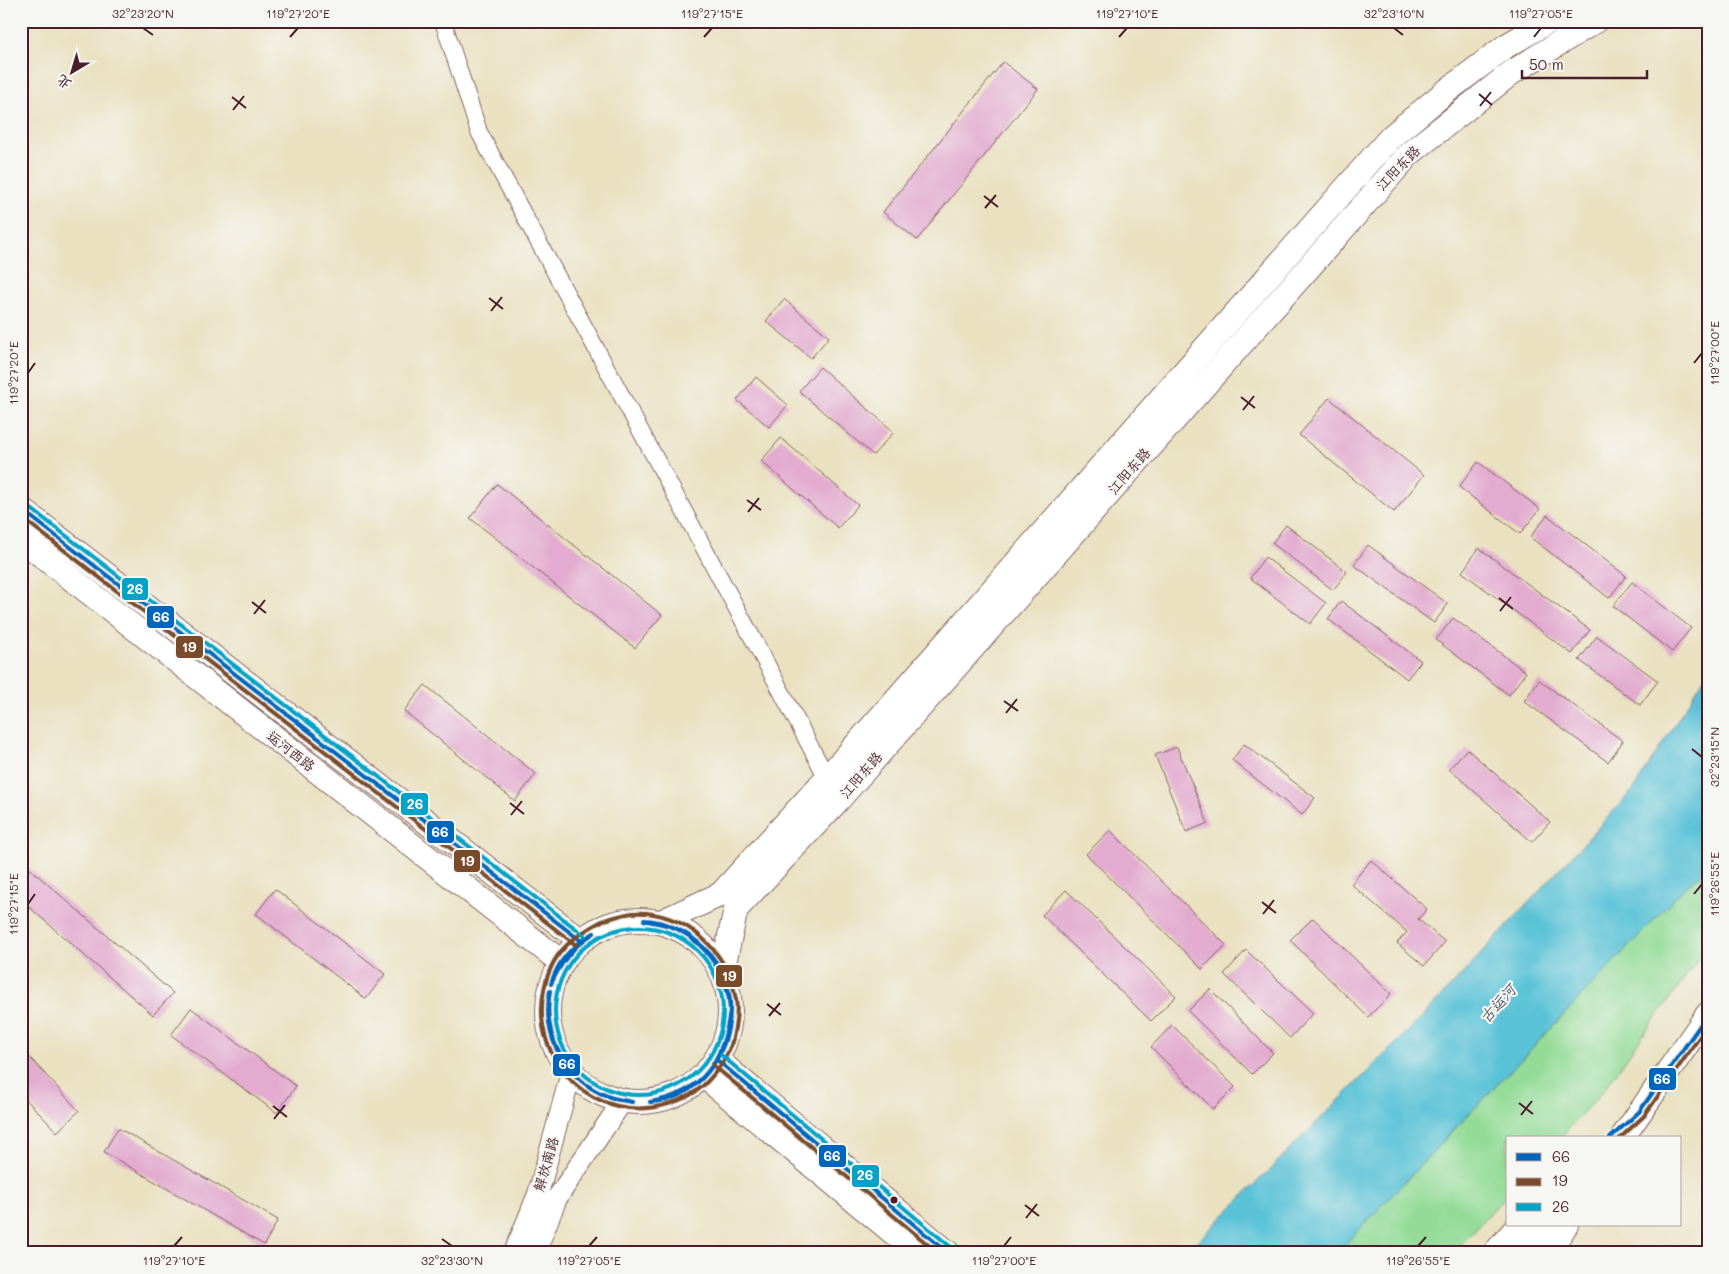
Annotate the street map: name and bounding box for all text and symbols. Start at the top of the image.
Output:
text: 32°23'20"N [112,5,174,21]
text: 119°27'20"E [266,5,330,21]
text: 119°27'15"E [681,5,743,21]
text: 119°27'10"E [1096,5,1158,21]
text: 32°23'10"N [1364,5,1424,21]
text: 119°27'05"E [1509,5,1573,21]
north arrow [48,48,98,98]
scale bar [1522,48,1646,80]
text: 50 m [1529,54,1564,74]
text: 北 [52,71,75,94]
street label: 江阳东路 [1371,141,1424,194]
text: 119°27'00"E [1706,321,1722,385]
text: 119°27'20"E [5,341,21,405]
street label: 江阳东路 [1103,443,1154,498]
line badge: 26 [121,577,149,601]
text: 26 [127,579,143,598]
line badge: 66 [146,605,175,629]
text: 66 [153,607,169,626]
line badge: 19 [175,635,204,659]
text: 19 [182,637,197,656]
street label: 运河西路 [263,726,319,775]
text: 32°23'15"N [1706,727,1722,787]
street label: 江阳东路 [835,747,886,802]
line badge: 26 [400,792,429,816]
text: 26 [407,794,423,813]
line badge: 66 [426,820,455,844]
text: 66 [432,822,448,841]
line badge: 19 [453,849,481,873]
text: 19 [460,851,475,870]
text: 119°26'55"E [1706,852,1722,916]
text: 119°27'15"E [5,873,21,935]
line badge: 19 [715,964,743,988]
text: 19 [722,966,737,985]
water label: 古运河 [1475,978,1522,1027]
line badge: 66 [552,1053,581,1077]
text: 66 [559,1054,575,1073]
line badge: 66 [1648,1067,1677,1091]
text: 66 [1654,1069,1670,1088]
street label: 解放南路 [529,1134,562,1193]
legend [1506,1136,1682,1226]
line badge: 66 [818,1144,847,1168]
text: 66 [824,1146,840,1165]
text: 66 [1552,1146,1570,1166]
line badge: 26 [851,1164,880,1188]
text: 26 [857,1165,873,1184]
text: 19 [1552,1170,1568,1190]
unlabelled marker [889,1195,899,1205]
text: 26 [1552,1196,1569,1216]
text: 119°27'10"E [143,1252,205,1268]
text: 32°23'30"N [421,1252,483,1268]
text: 119°27'05"E [557,1252,621,1268]
text: 119°27'00"E [972,1252,1036,1268]
text: 119°26'55"E [1386,1252,1450,1268]

